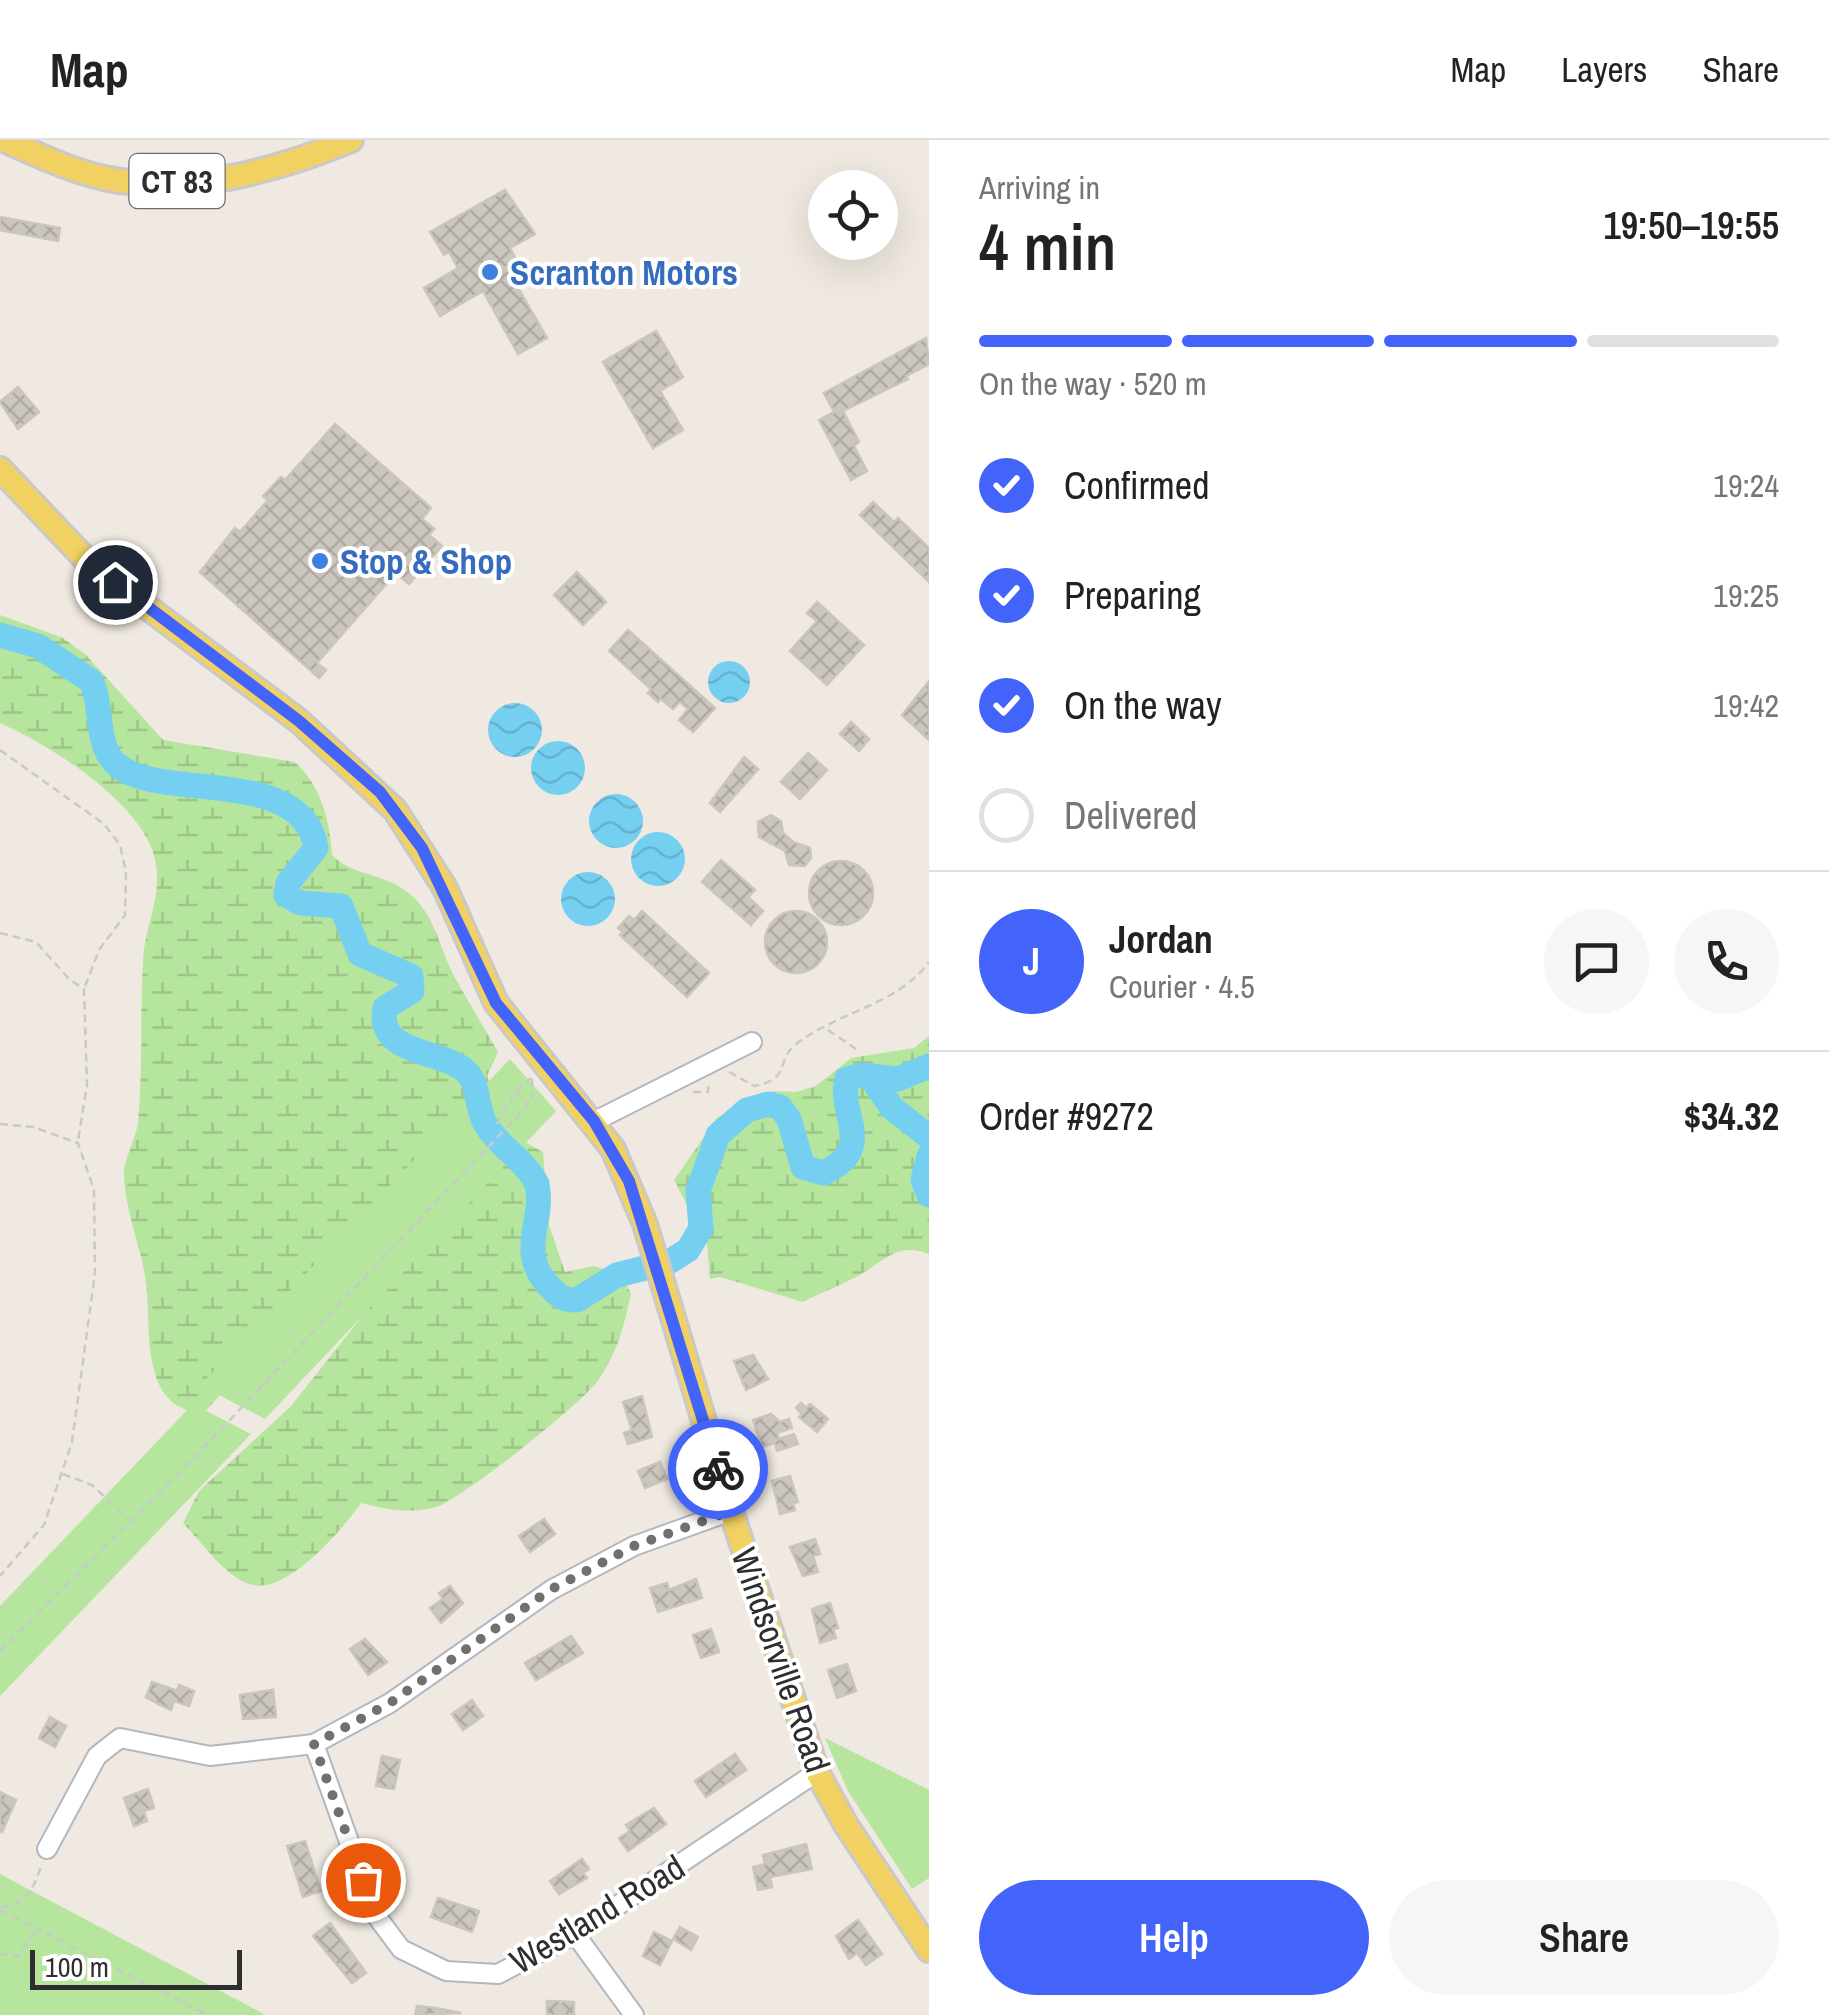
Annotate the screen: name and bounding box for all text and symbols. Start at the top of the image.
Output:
text: Map [50,37,129,102]
text: Map [1450,46,1506,93]
text: Layers [1561,46,1647,93]
text: Share [1702,46,1779,93]
road number: CT 83 [130,154,224,208]
text: Arriving in [979,166,1100,209]
map controls [808,170,898,260]
button: locate [808,170,898,260]
text: 19:50–19:55 [1603,200,1779,251]
text: 4 min [979,203,1116,290]
place label: Scranton Motors [510,249,738,296]
marker: Scranton Motors [479,261,501,283]
text: On the way · 520 m [979,362,1207,405]
icon: check [979,458,1034,513]
text: Confirmed [1064,460,1209,511]
text: 19:24 [1713,464,1779,507]
place label: Stop & Shop [340,538,512,585]
pin [73,540,158,625]
marker: Stop & Shop [309,550,331,572]
icon: home [88,555,143,610]
icon: check [979,568,1034,623]
text: Preparing [1064,570,1201,621]
text: 19:25 [1713,574,1779,617]
icon: check [979,678,1034,733]
text: On the way [1064,680,1222,731]
text: 19:42 [1713,684,1779,727]
text: Delivered [1064,790,1197,841]
button: chat [1544,909,1649,1014]
button: phone [1674,909,1779,1014]
text: Jordan [1109,914,1213,965]
text: J [1023,936,1040,987]
text: Courier · 4.5 [1109,965,1255,1008]
text: Order #9272 [979,1091,1154,1142]
text: $34.32 [1684,1091,1779,1142]
courier [668,1419,768,1519]
icon: bike [691,1442,746,1497]
street label: Windsorville Road [721,1542,841,1778]
pin [321,1838,406,1923]
street label: Westland Road [501,1843,693,1985]
icon: bag [336,1853,391,1908]
button: Help [979,1880,1369,1995]
button: Share [1389,1880,1779,1995]
scale bar [30,1945,242,1990]
text: 100 m [45,1948,109,1986]

